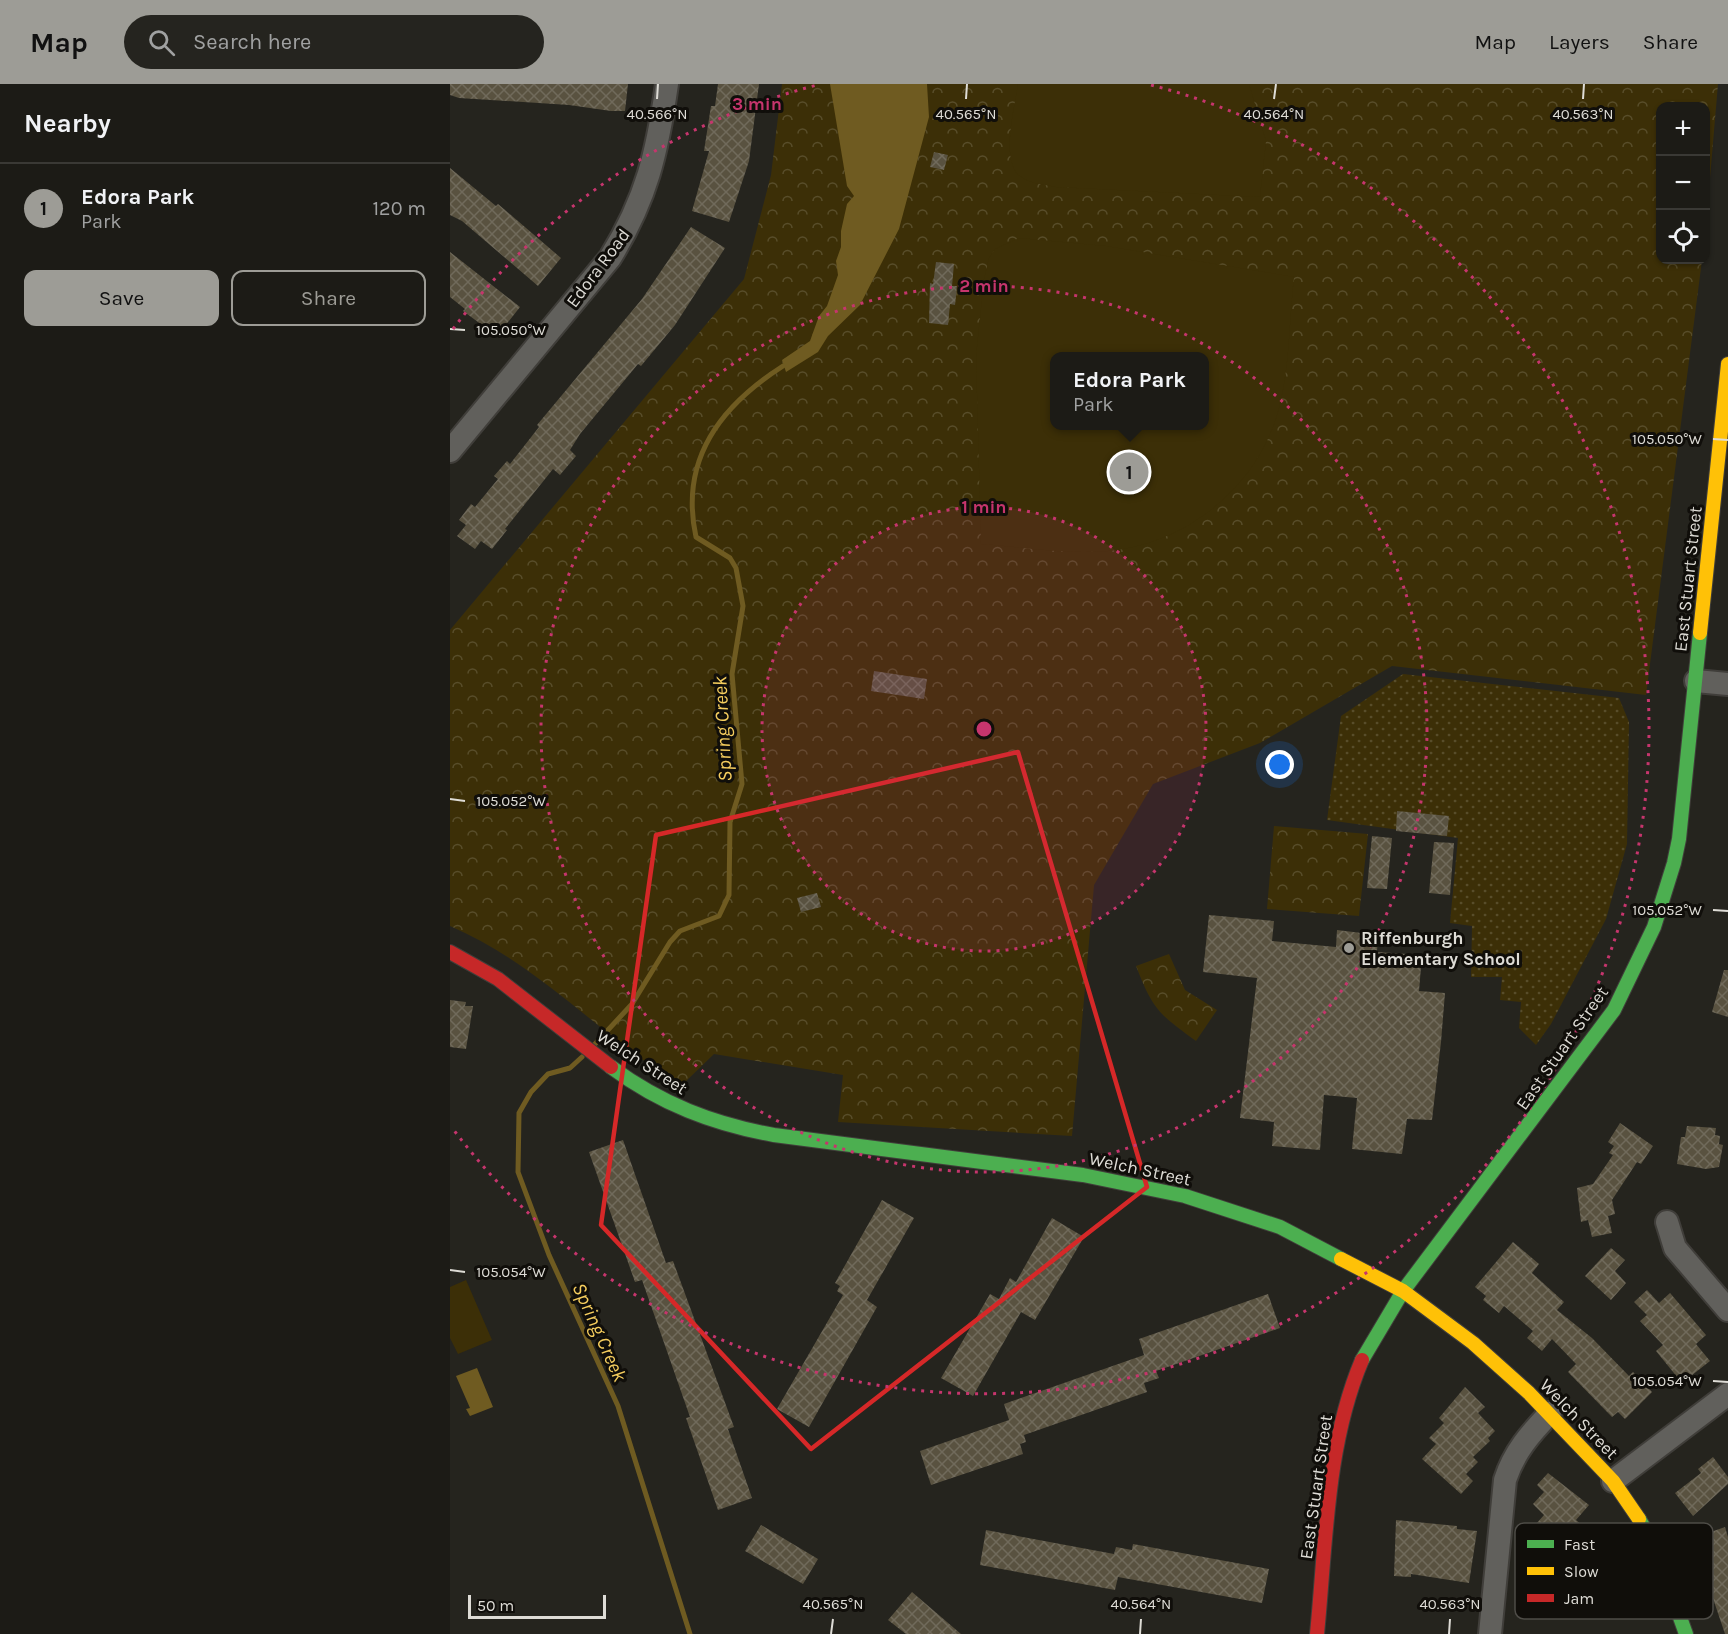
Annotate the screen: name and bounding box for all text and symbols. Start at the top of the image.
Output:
search box [124,15,544,69]
text: Map [30,26,88,59]
icon: search [145,26,178,59]
text: Search here [193,29,311,55]
text: Map [1474,30,1516,54]
text: Layers [1549,30,1610,54]
text: Share [1643,30,1698,54]
text: 3 min [732,93,782,115]
map controls [1656,102,1710,264]
button: + [1656,102,1710,156]
text: 40.566°N [627,105,687,123]
text: 40.565°N [936,105,996,123]
text: 40.564°N [1244,105,1304,123]
text: 40.563°N [1552,105,1614,123]
text: Nearby [24,108,111,139]
button: − [1656,156,1710,210]
text: Edora Park [81,184,194,210]
text: 1 [40,197,47,220]
text: 120 m [372,197,426,220]
text: Park [81,210,122,233]
button: locate [1656,210,1710,264]
street label: Edora Road [561,224,635,312]
button: Save [24,270,219,326]
button: Share [231,270,426,326]
text: 2 min [959,275,1009,297]
text: 105.050°W [476,321,546,339]
popup [1050,352,1209,430]
text: Edora Park [1073,367,1186,393]
text: Park [1073,393,1113,416]
text: 105.050°W [1632,430,1702,448]
pin: 1 [1110,450,1148,494]
text: 1 min [961,496,1007,518]
street label: East Stuart Street [1669,505,1707,653]
water label: Spring Creek [708,675,737,782]
centre of rings [974,719,994,739]
your location [1265,750,1294,779]
text: 105.052°W [476,792,546,810]
text: 105.052°W [1632,901,1702,919]
place label: Riffenburgh Elementary School [1361,927,1521,970]
marker: Riffenburgh Elementary School [1342,941,1356,955]
street label: East Stuart Street [1511,982,1613,1114]
street label: Welch Street [593,1025,692,1100]
street label: Welch Street [1087,1147,1193,1191]
text: 105.054°W [476,1263,546,1281]
water label: Spring Creek [568,1279,632,1386]
text: 105.054°W [1632,1372,1702,1390]
street label: Welch Street [1535,1374,1623,1464]
street label: East Stuart Street [1295,1413,1337,1561]
legend [1515,1523,1713,1619]
text: Fast [1564,1535,1595,1554]
text: Slow [1564,1562,1599,1581]
text: Jam [1564,1589,1594,1608]
scale bar [468,1592,606,1620]
text: 40.565°N [803,1595,863,1613]
text: 40.564°N [1111,1595,1171,1613]
text: 40.563°N [1419,1595,1481,1613]
text: 50 m [477,1596,514,1615]

